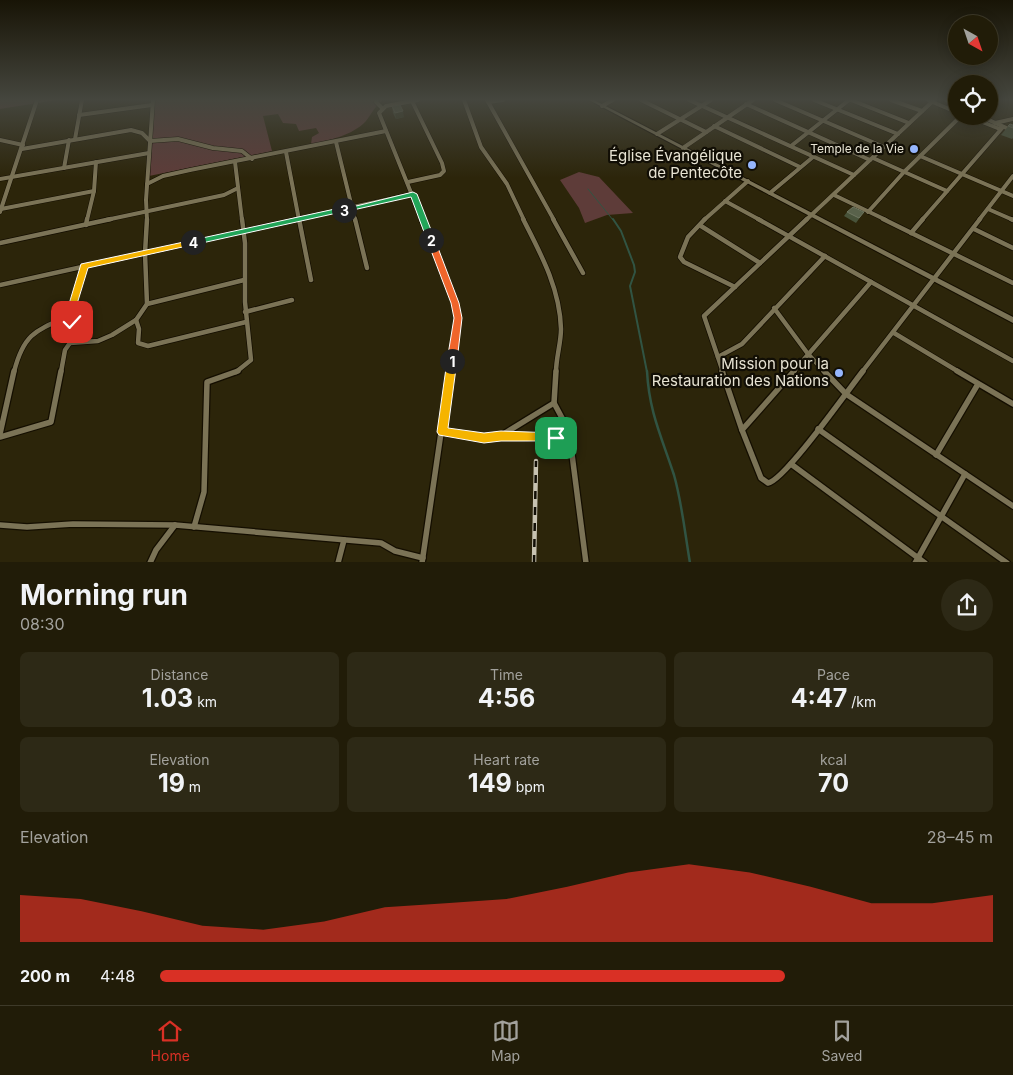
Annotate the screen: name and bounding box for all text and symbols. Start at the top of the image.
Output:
north arrow [948,15,998,65]
map controls [948,15,998,125]
button: locate [948,75,998,125]
place label: Temple de la Vie [810,141,904,156]
marker: Temple de la Vie [908,143,920,155]
place label: Église Évangélique de Pentecôte [609,146,742,182]
marker: Église Évangélique de Pentecôte [746,159,758,171]
pin: 3 [332,198,356,222]
text: 3 [340,202,349,219]
pin: 2 [418,228,444,252]
pin: 4 [180,230,206,254]
text: 2 [427,232,436,249]
text: 4 [189,234,198,251]
pin [51,301,93,343]
icon: check [58,308,86,336]
pin: 1 [440,348,464,374]
text: 1 [449,353,456,370]
place label: Mission pour la Restauration des Nations [652,354,829,390]
marker: Mission pour la Restauration des Nations [833,367,845,379]
pin [535,417,577,459]
icon: arrive [542,424,570,452]
text: Morning run [20,578,188,612]
button: share [941,579,993,631]
text: 08:30 [20,614,65,634]
text: Distance [151,666,208,683]
text: Time [490,666,523,683]
text: Pace [817,666,850,683]
text: 1.03 [142,683,193,713]
text: 4:56 [478,683,535,713]
text: 4:47 [791,683,847,713]
text: km [193,693,217,710]
text: /km [847,693,876,710]
text: Elevation [150,751,210,768]
text: Heart rate [473,751,540,768]
text: kcal [820,751,847,768]
text: 19 [158,768,185,798]
text: 149 [468,768,512,798]
text: 70 [818,768,849,798]
text: m [185,778,201,795]
text: bpm [512,778,545,795]
text: Elevation [20,827,89,847]
text: 28–45 m [927,827,993,847]
text: 200 m [20,966,70,986]
text: 4:48 [100,966,135,986]
tab: Home [151,1017,190,1064]
tab: Map [491,1017,520,1064]
tab: Saved [821,1017,862,1064]

